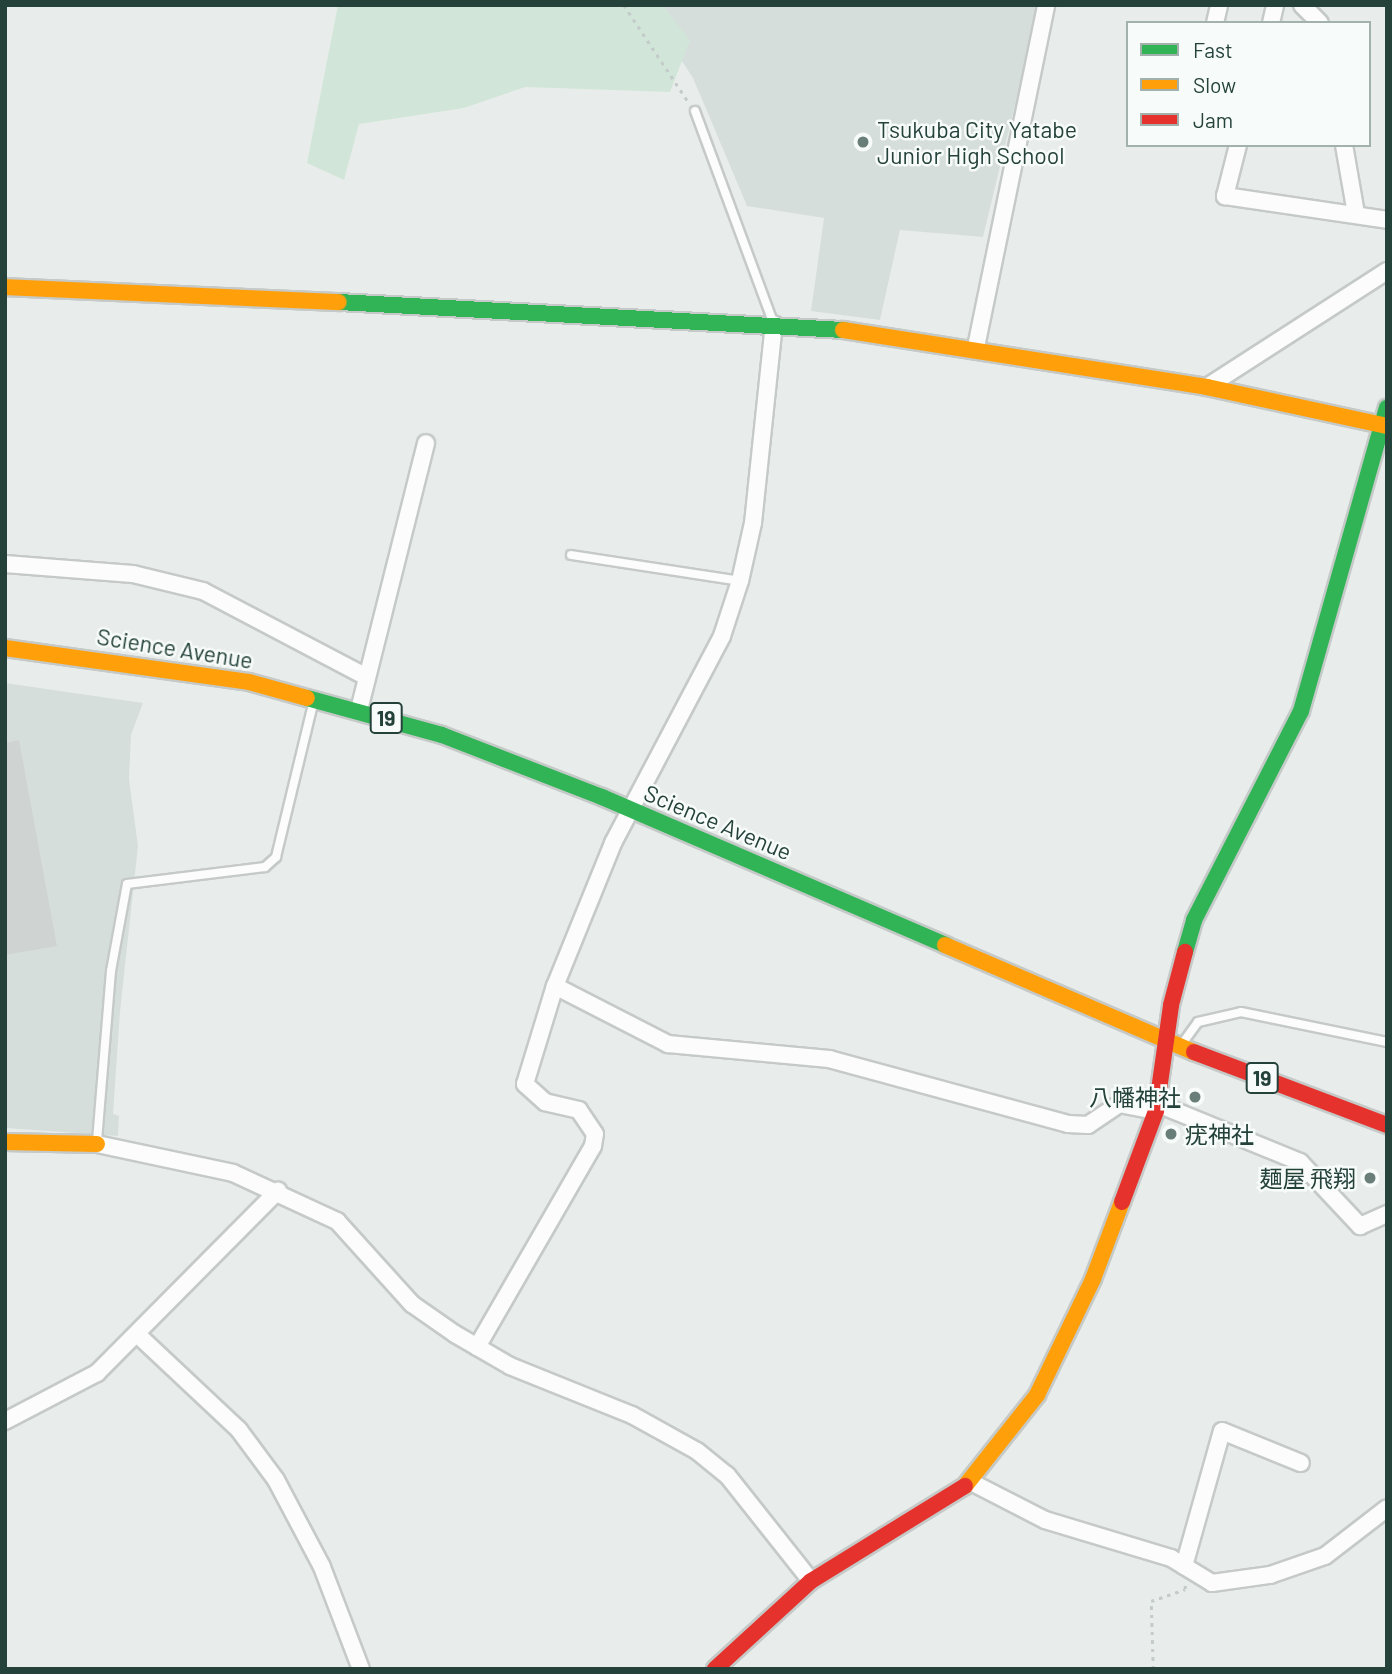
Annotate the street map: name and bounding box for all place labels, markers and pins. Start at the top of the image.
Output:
place label: Tsukuba City Yatabe Junior High School [877,115,1077,169]
marker: Tsukuba City Yatabe Junior High School [855,134,871,150]
place label: 八幡神社 [1089,1083,1181,1111]
marker: 八幡神社 [1187,1089,1203,1105]
place label: 疣神社 [1185,1120,1254,1148]
marker: 疣神社 [1163,1126,1179,1142]
place label: 麺屋 飛翔 [1259,1164,1356,1192]
marker: 麺屋 飛翔 [1362,1170,1378,1186]

